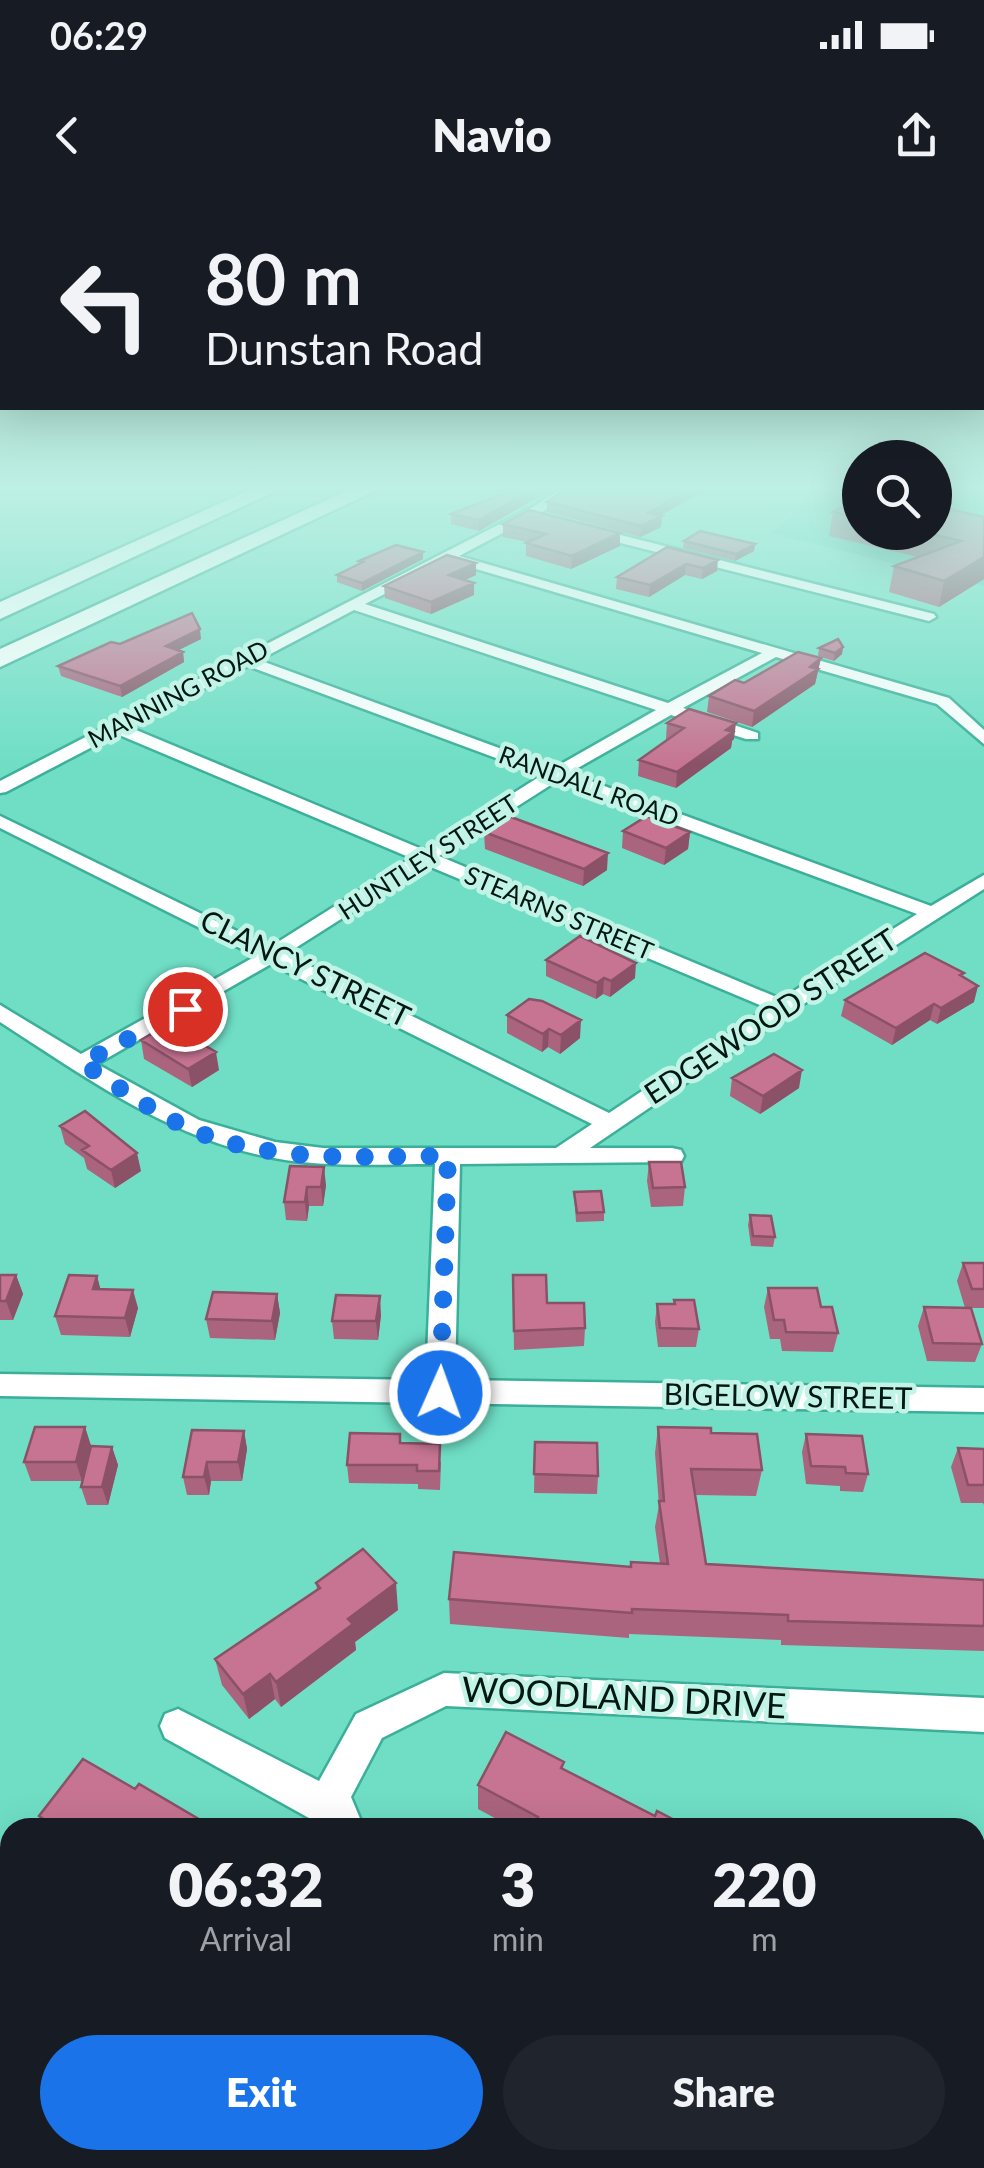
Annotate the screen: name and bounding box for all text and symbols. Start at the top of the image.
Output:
text: 06:29 [50,12,148,58]
icon: back [40,108,95,163]
text: Navio [432,108,552,162]
icon: share [889,108,944,163]
text: 80 m [205,236,362,320]
icon: left [40,240,170,370]
text: Dunstan Road [205,321,483,375]
map controls [842,440,952,550]
button: search [842,440,952,550]
street label: MANNING ROAD [82,633,273,753]
street label: RANDALL ROAD [495,739,683,832]
street label: HUNTLEY STREET [332,787,523,925]
street label: STEARNS STREET [461,859,658,965]
street label: CLANCY STREET [195,901,417,1034]
street label: EDGEWOOD STREET [637,920,903,1110]
pin [143,967,228,1052]
icon: arrive [158,982,213,1037]
position arrow [388,1341,492,1445]
street label: BIGELOW STREET [663,1375,913,1415]
street label: WOODLAND DRIVE [461,1667,787,1725]
text: 06:32 [168,1848,324,1920]
text: 3 [500,1848,535,1920]
text: 220 [712,1848,817,1920]
text: Arrival [200,1919,292,1958]
text: min [492,1919,544,1958]
text: m [751,1919,778,1958]
button: Exit [40,2035,483,2150]
button: Share [503,2035,945,2150]

